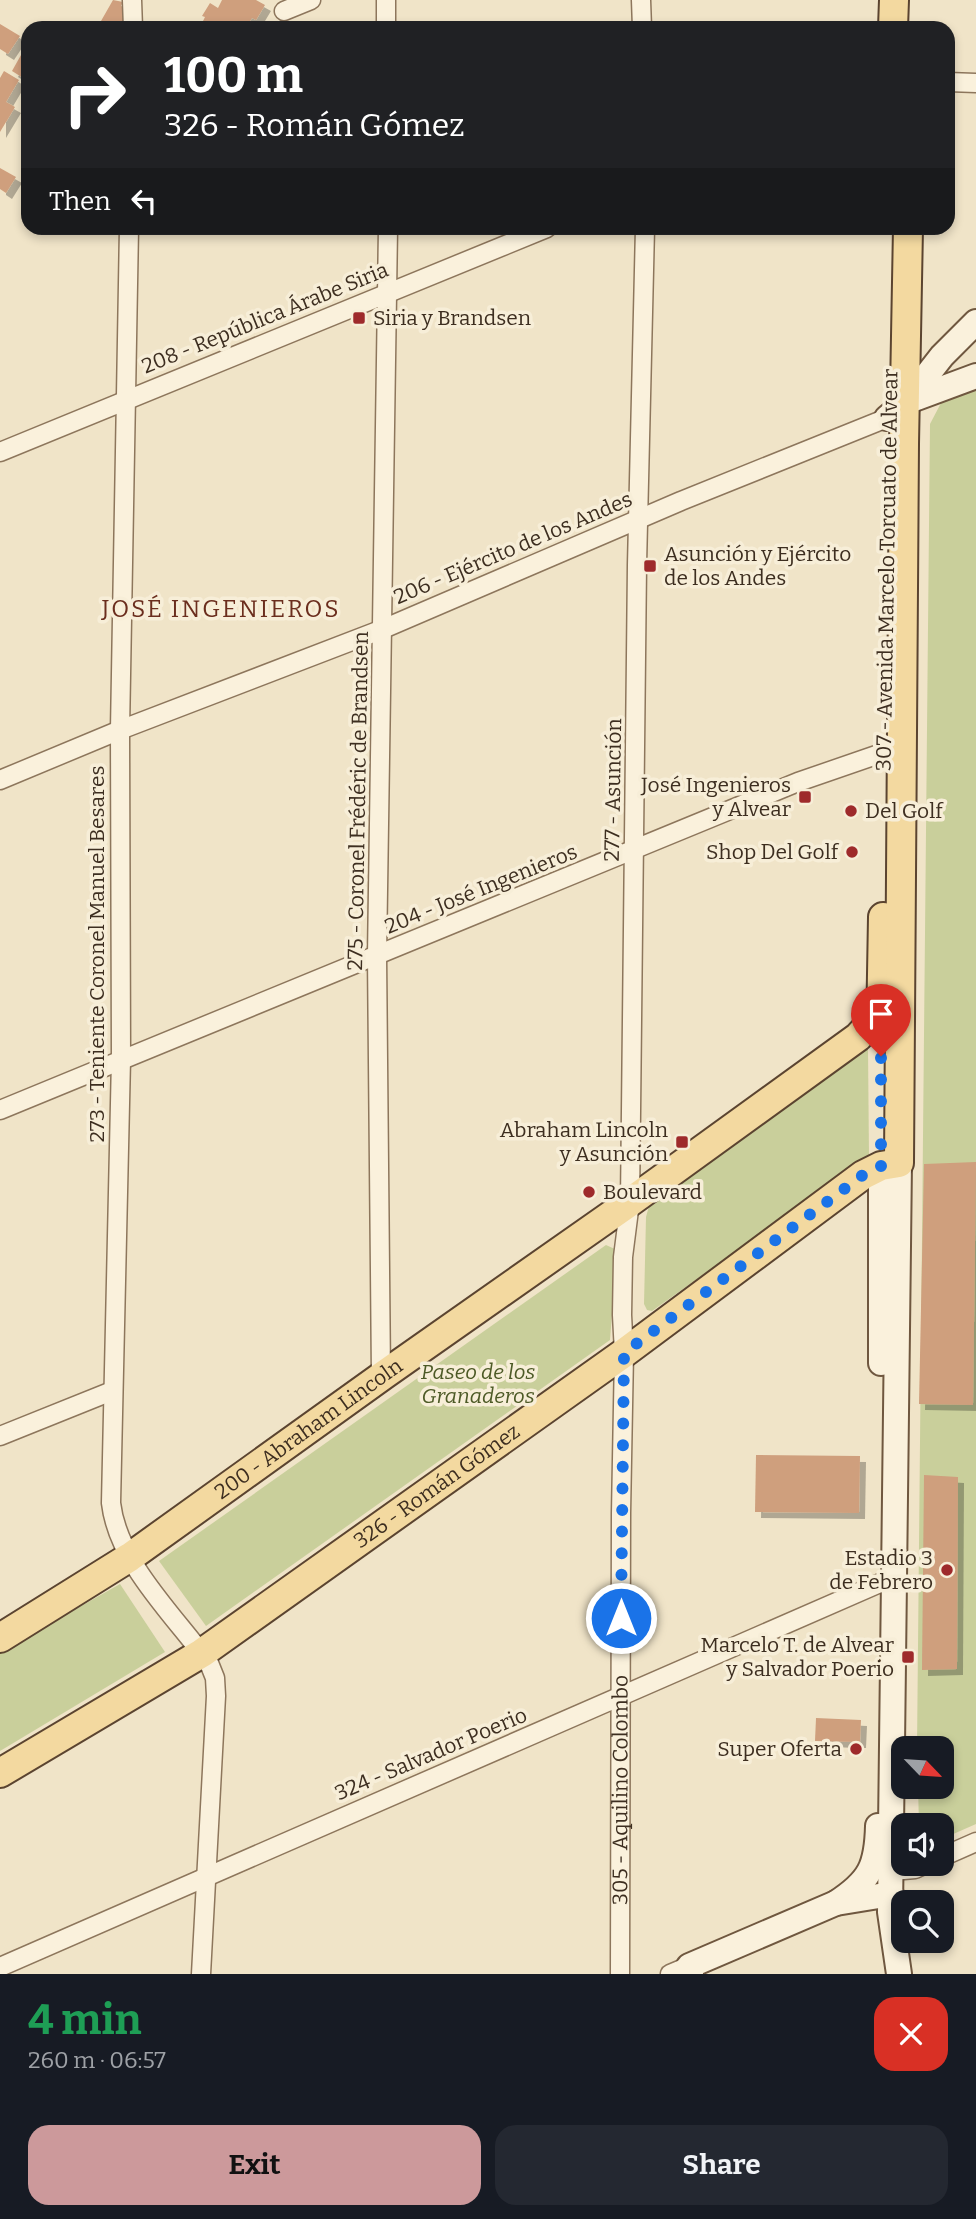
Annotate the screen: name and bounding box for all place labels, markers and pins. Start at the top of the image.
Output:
place label: Siria y Brandsen [373,305,531,331]
marker: Siria y Brandsen [351,310,367,326]
place label: Asunción y Ejército de los Andes [664,541,851,591]
marker: Asunción y Ejército de los Andes [642,558,658,574]
place label: José Ingenieros y Alvear [640,772,791,822]
marker: José Ingenieros y Alvear [797,789,813,805]
place label: Del Golf [865,798,944,824]
marker: Del Golf [843,803,859,819]
place label: Shop Del Golf [706,839,840,865]
marker: Shop Del Golf [844,844,860,860]
pin [851,984,911,1056]
place label: Abraham Lincoln y Asunción [500,1117,668,1167]
marker: Abraham Lincoln y Asunción [674,1134,690,1150]
place label: Boulevard [603,1179,702,1205]
marker: Boulevard [581,1184,597,1200]
place label: Estadio 3 de Febrero [829,1545,933,1595]
marker: Estadio 3 de Febrero [939,1562,955,1578]
place label: Marcelo T. de Alvear y Salvador Poerio [700,1632,894,1682]
marker: Marcelo T. de Alvear y Salvador Poerio [900,1649,916,1665]
place label: Super Oferta [717,1736,843,1762]
marker: Super Oferta [848,1741,864,1757]

